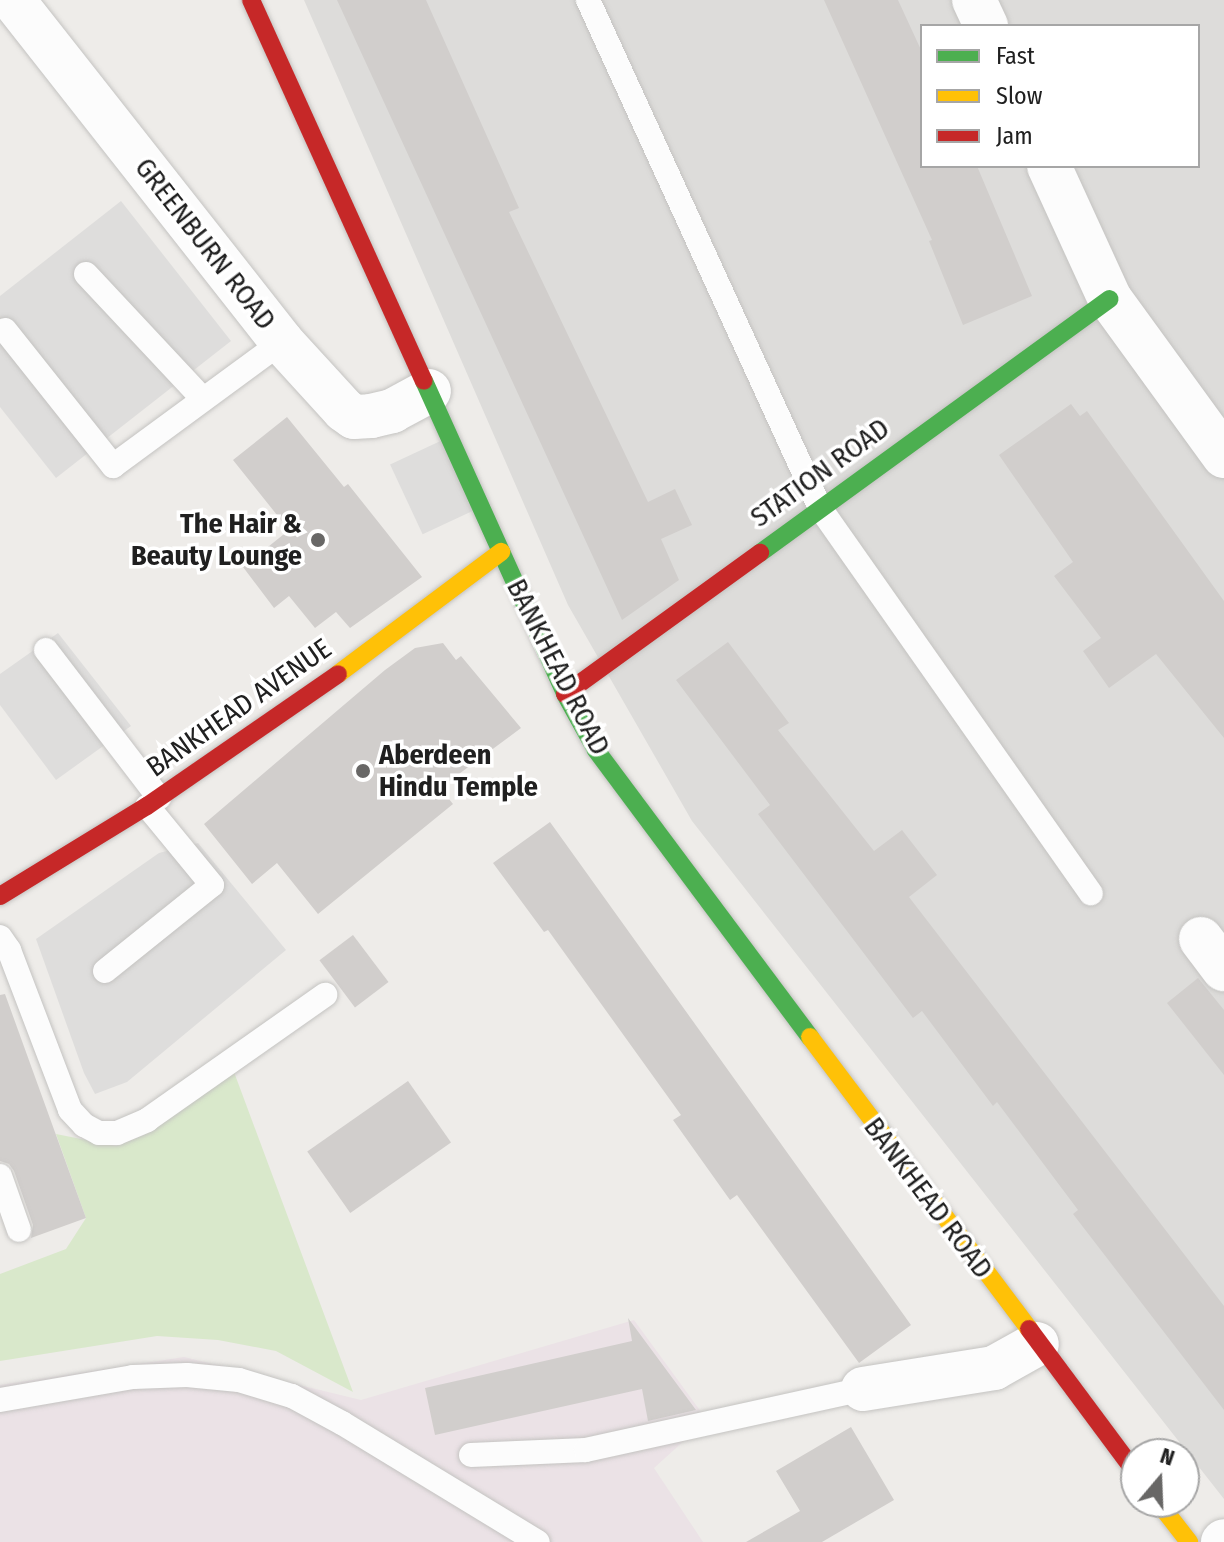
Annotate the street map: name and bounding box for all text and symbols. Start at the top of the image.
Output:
legend [920,24,1200,168]
text: Fast [996,42,1035,70]
text: Slow [996,82,1042,110]
text: Jam [996,122,1033,150]
street label: GREENBURN ROAD [128,152,282,336]
street label: STATION ROAD [744,412,896,534]
place label: The Hair & Beauty Lounge [131,507,302,573]
marker: The Hair & Beauty Lounge [309,531,327,549]
street label: BANKHEAD ROAD [499,574,617,760]
street label: BANKHEAD AVENUE [140,632,338,784]
place label: Aberdeen Hindu Temple [379,738,538,804]
marker: Aberdeen Hindu Temple [354,762,372,780]
street label: BANKHEAD ROAD [857,1111,999,1285]
north arrow [1120,1438,1200,1518]
text: N [1157,1442,1178,1472]

